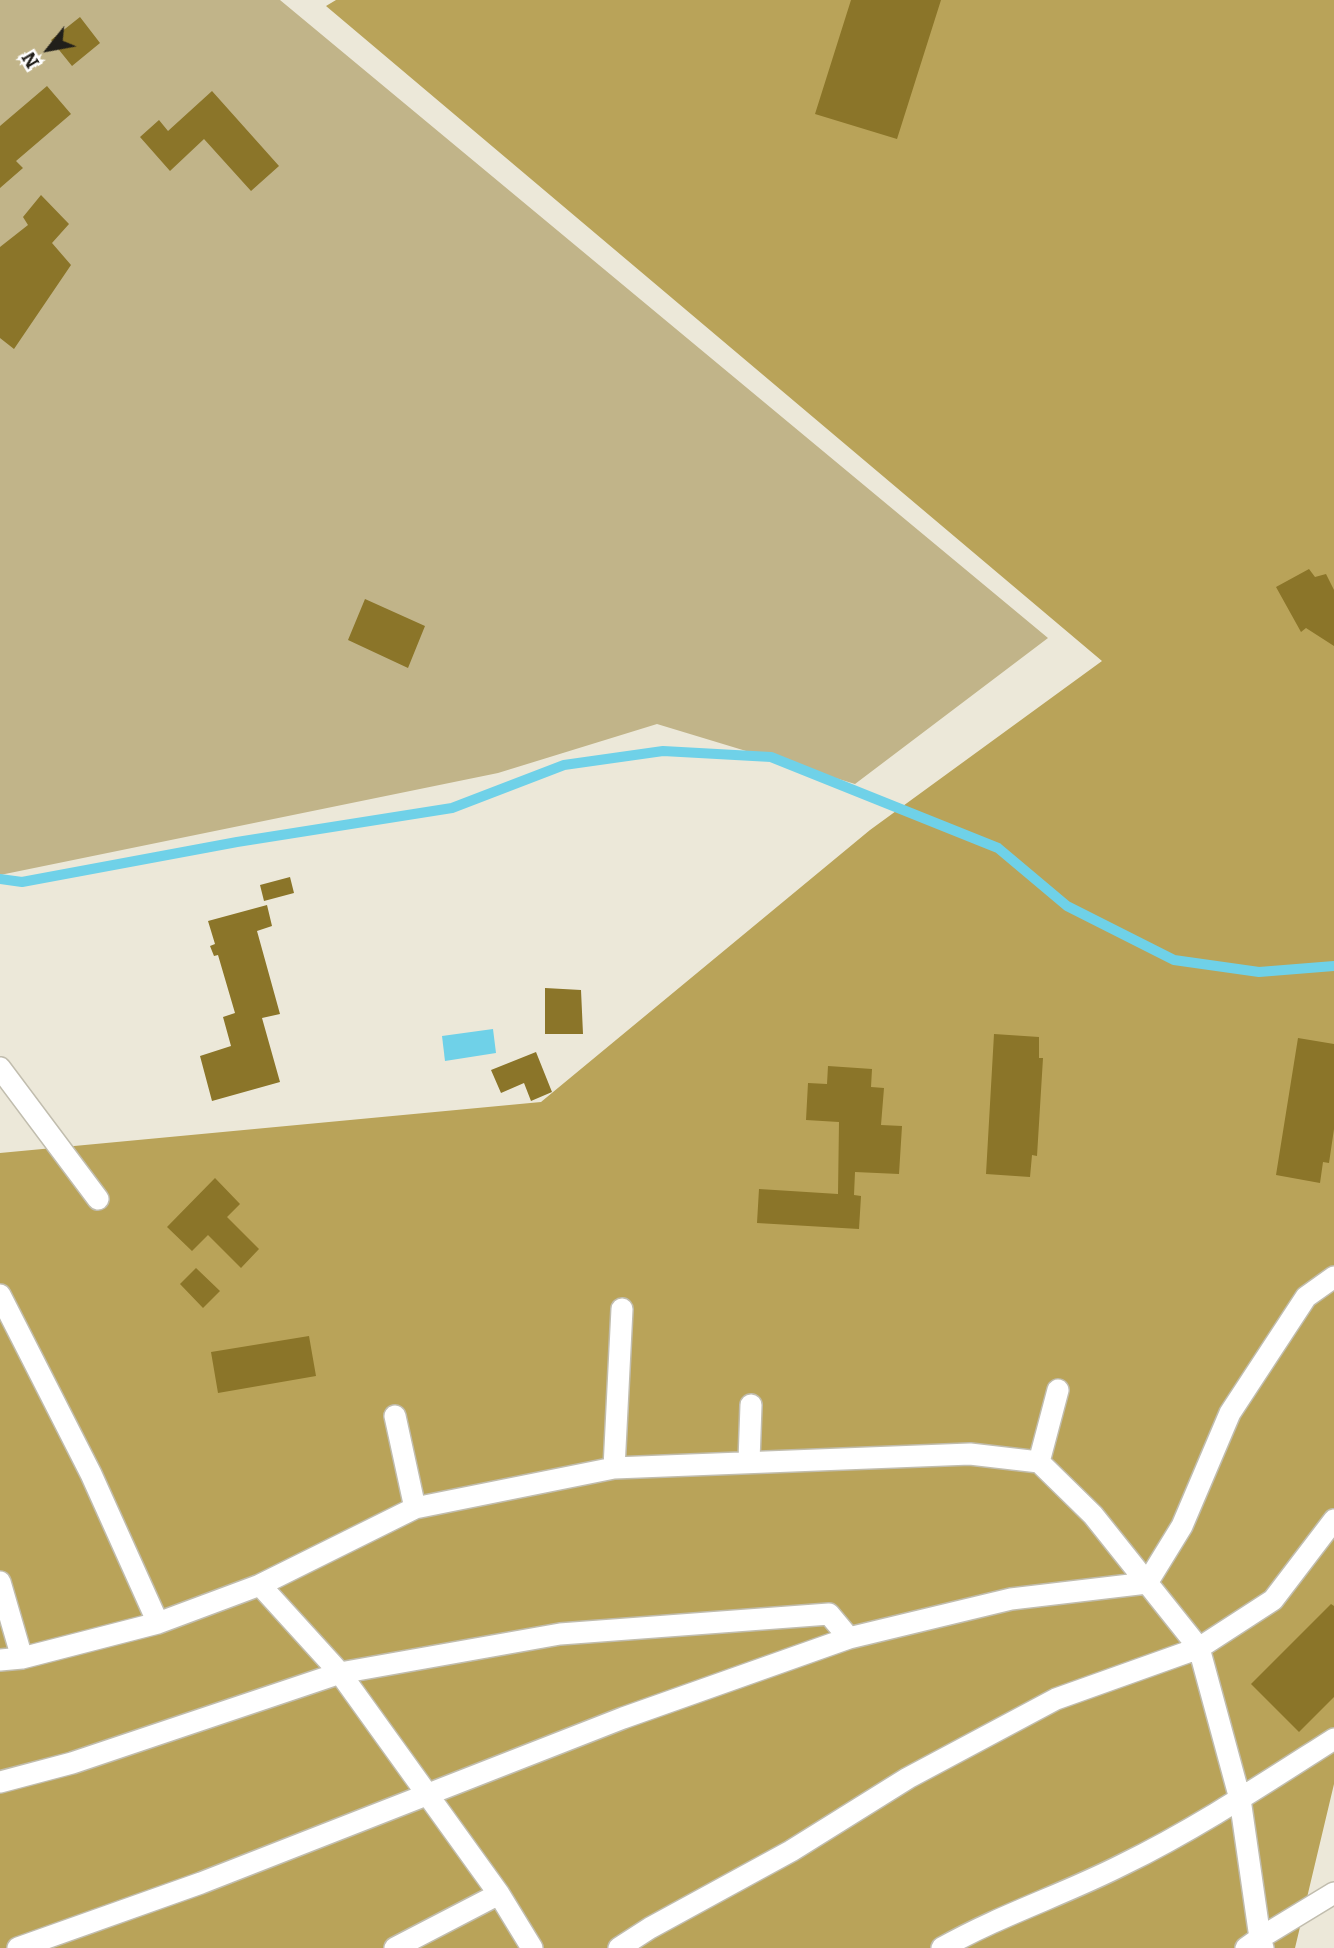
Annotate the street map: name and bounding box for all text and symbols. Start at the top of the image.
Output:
north arrow [14,14,84,84]
text: N [17,48,44,72]

